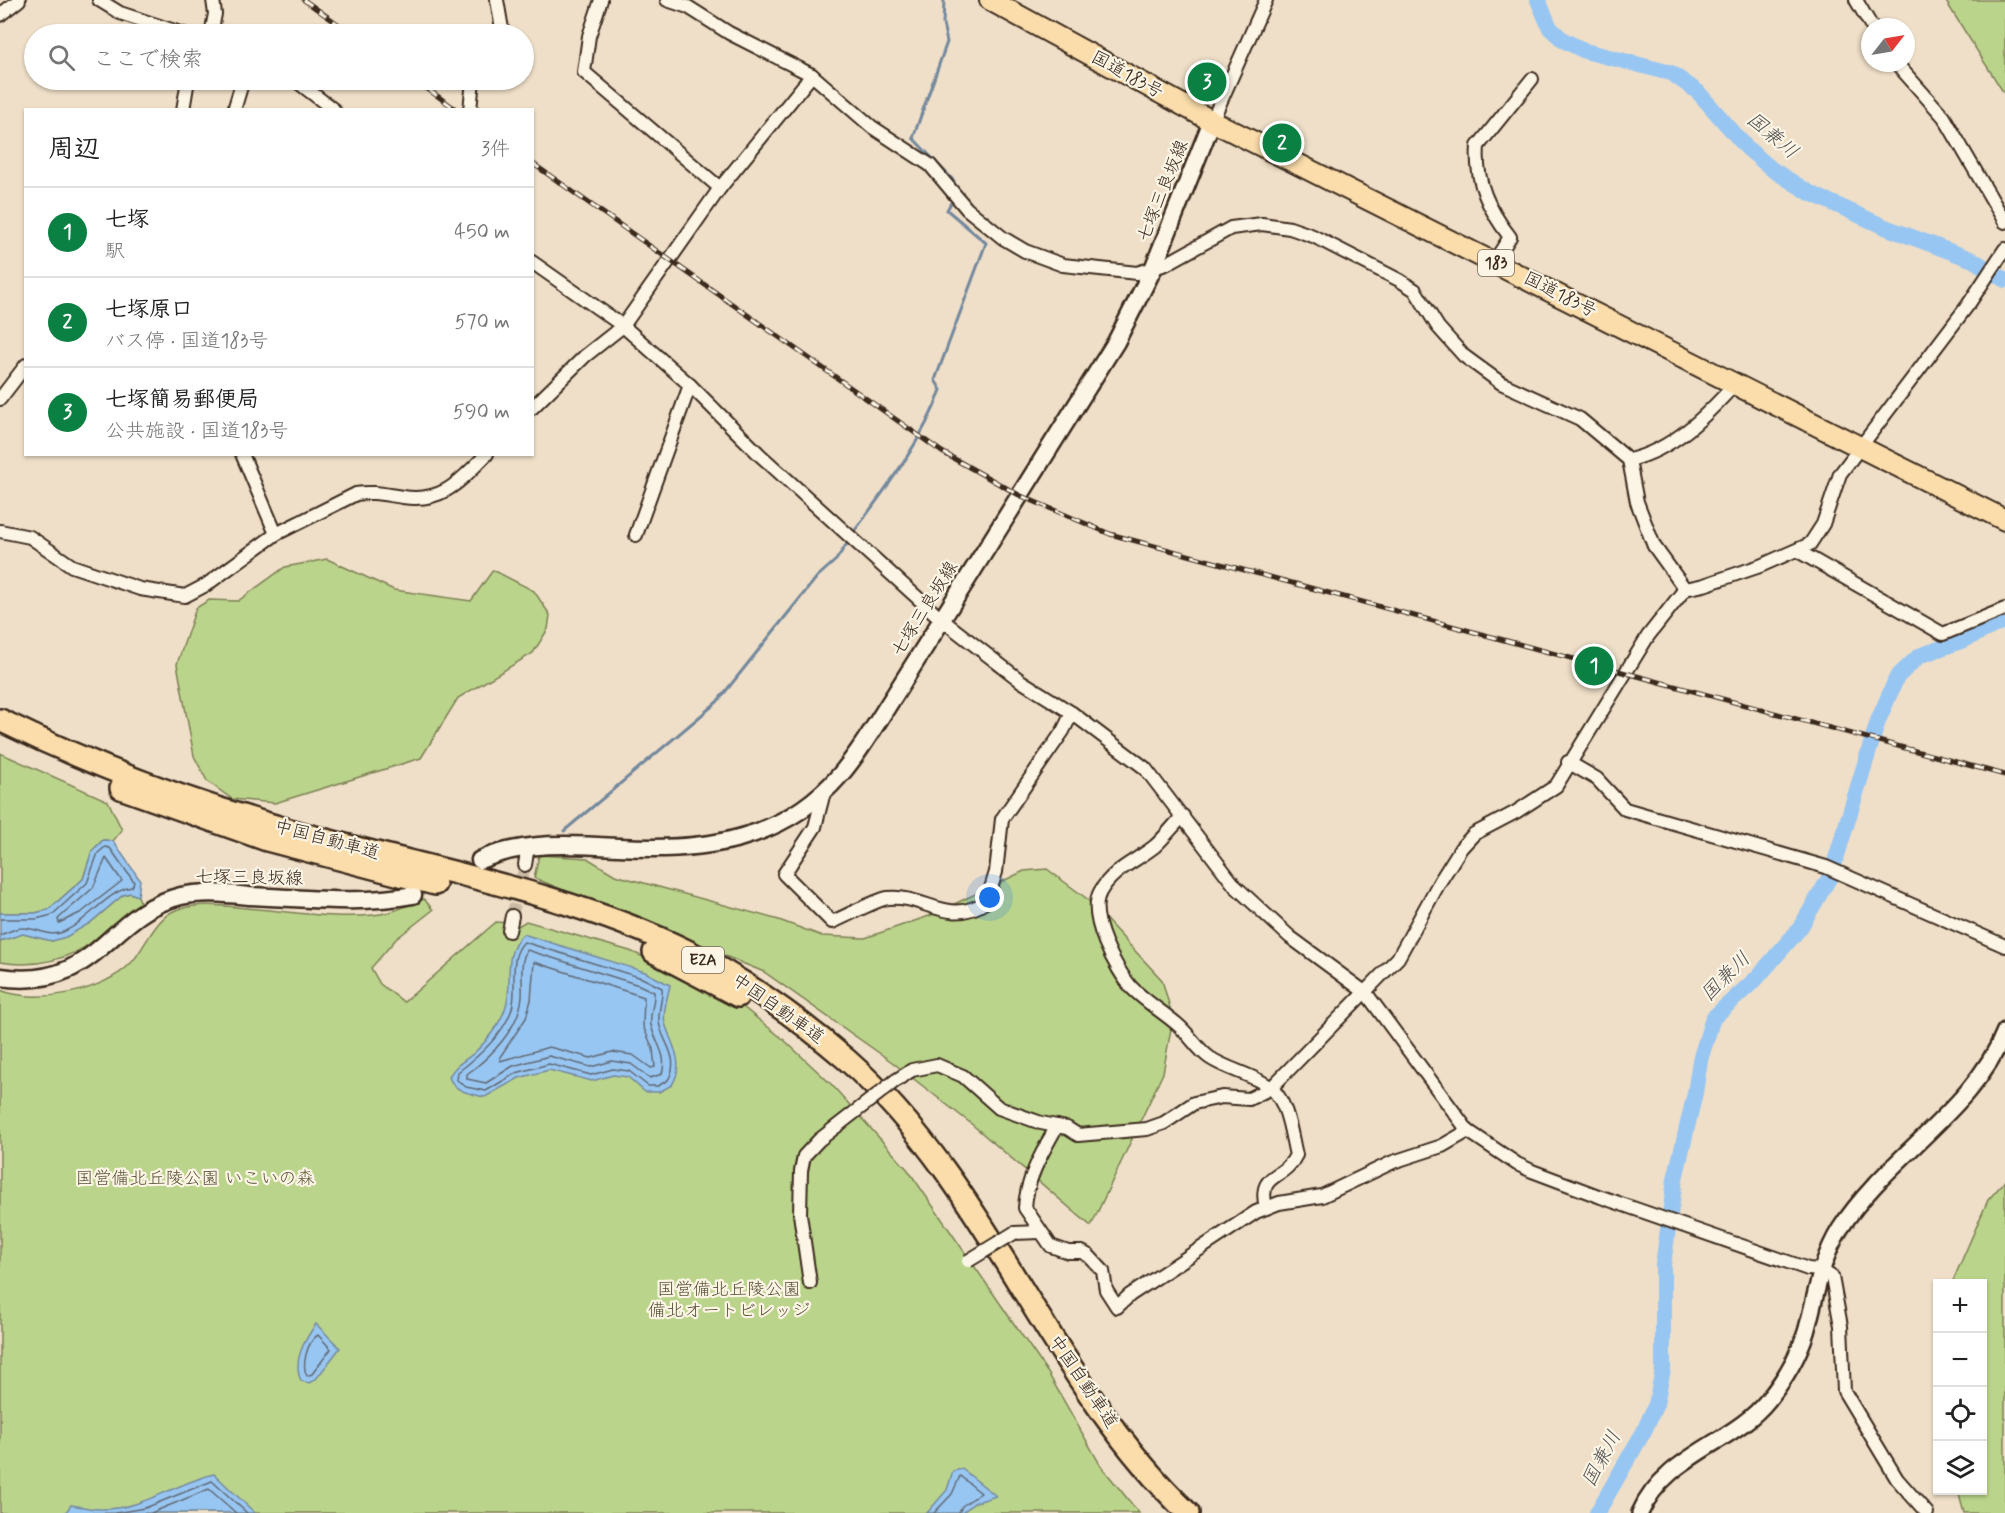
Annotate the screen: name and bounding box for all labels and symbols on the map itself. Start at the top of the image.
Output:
north arrow [1861,18,1915,72]
street label: 国道183号 [1087,45,1167,105]
pin: 3 [1188,60,1226,104]
water label: 国兼川 [1740,106,1804,166]
pin: 2 [1262,120,1302,166]
street label: 七塚三良坂線 [1132,136,1194,246]
road number: 183 [1478,250,1514,276]
street label: 国道183号 [1519,266,1601,324]
street label: 七塚三良坂線 [886,557,964,661]
pin: 1 [1574,644,1614,688]
street label: 中国自動車道 [272,814,382,866]
street label: 七塚三良坂線 [195,865,303,891]
your location [975,883,1004,912]
water label: 国兼川 [1695,946,1757,1008]
road number: E2A [682,947,724,973]
street label: 中国自動車道 [727,968,829,1050]
park label: 国営備北丘陵公園 いこいの森 [76,1167,314,1191]
park label: 国営備北丘陵公園 備北オートビレッジ [648,1278,810,1323]
street label: 中国自動車道 [1043,1331,1123,1433]
water label: 国兼川 [1576,1426,1628,1492]

